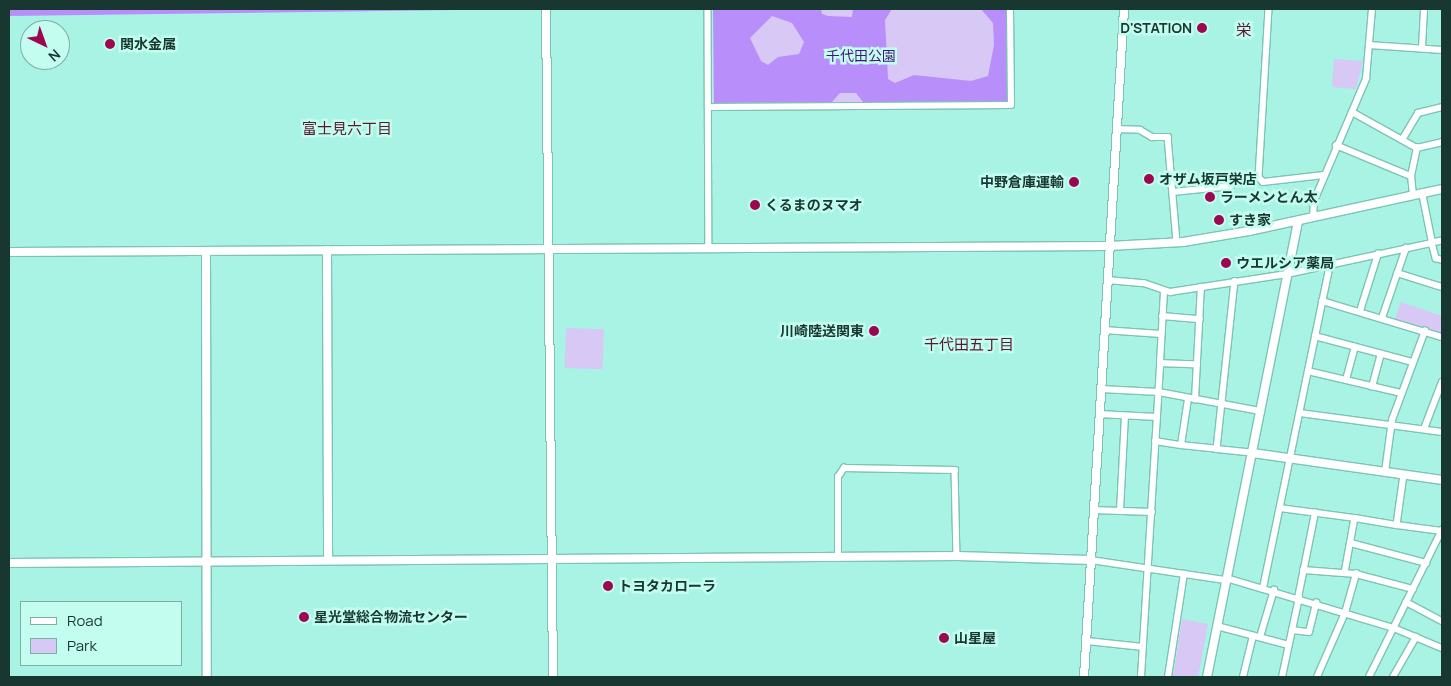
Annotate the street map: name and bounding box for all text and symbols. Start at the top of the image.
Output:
north arrow [20,20,70,70]
place label: D'STATION [1120,20,1192,36]
district label: 栄 [1236,20,1252,40]
marker: D'STATION [1196,22,1208,34]
place label: 関水金属 [120,36,176,52]
marker: 関水金属 [104,38,116,50]
text: N [45,45,65,66]
park label: 千代田公園 [826,48,896,64]
district label: 富士見六丁目 [302,120,392,138]
place label: オザム坂戸栄店 [1159,171,1257,187]
marker: オザム坂戸栄店 [1143,173,1155,185]
place label: 中野倉庫運輸 [980,174,1064,190]
marker: 中野倉庫運輸 [1068,176,1080,188]
place label: ラーメンとん太 [1220,189,1318,205]
marker: ラーメンとん太 [1204,191,1216,203]
place label: くるまのヌマオ [765,197,863,213]
marker: くるまのヌマオ [749,199,761,211]
place label: すき家 [1229,212,1271,228]
marker: すき家 [1213,214,1225,226]
place label: ウエルシア薬局 [1236,255,1334,271]
marker: ウエルシア薬局 [1220,257,1232,269]
place label: 川崎陸送関東 [780,323,864,339]
marker: 川崎陸送関東 [868,325,880,337]
district label: 千代田五丁目 [924,336,1014,354]
place label: トヨタカローラ [618,578,716,594]
marker: トヨタカローラ [602,580,614,592]
legend [20,601,182,666]
place label: 星光堂総合物流センター [314,609,468,625]
text: Road [67,610,103,631]
marker: 星光堂総合物流センター [298,611,310,623]
place label: 山星屋 [954,630,996,646]
marker: 山星屋 [938,632,950,644]
text: Park [67,635,97,656]

